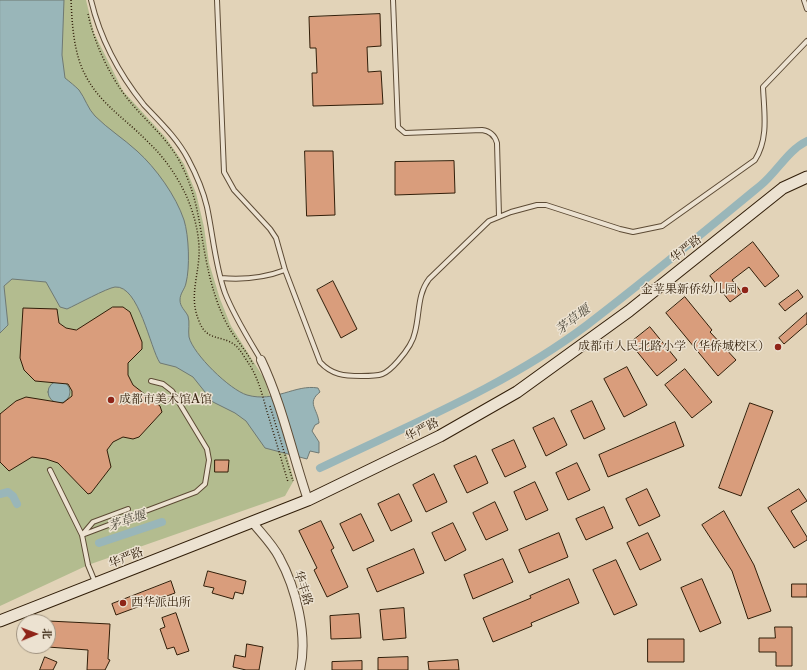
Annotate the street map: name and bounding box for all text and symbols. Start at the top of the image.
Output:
street label: 华严路 [667,232,705,266]
place label: 金苹果新侨幼儿园 [641,283,737,297]
marker: 金苹果新侨幼儿园 [740,285,750,295]
water label: 茅草堰 [553,302,593,338]
place label: 成都市人民北路小学（华侨城校区） [578,340,770,354]
marker: 成都市人民北路小学（华侨城校区） [773,342,783,352]
place label: 成都市美术馆A馆 [119,393,212,407]
marker: 成都市美术馆A馆 [106,395,116,405]
street label: 华严路 [403,415,441,445]
water label: 茅草堰 [106,507,148,535]
street label: 华严路 [107,545,145,571]
street label: 华丰路 [291,569,315,607]
place label: 西华派出所 [131,596,191,610]
marker: 西华派出所 [118,598,128,608]
north arrow [16,614,56,654]
text: 北 [40,628,54,639]

